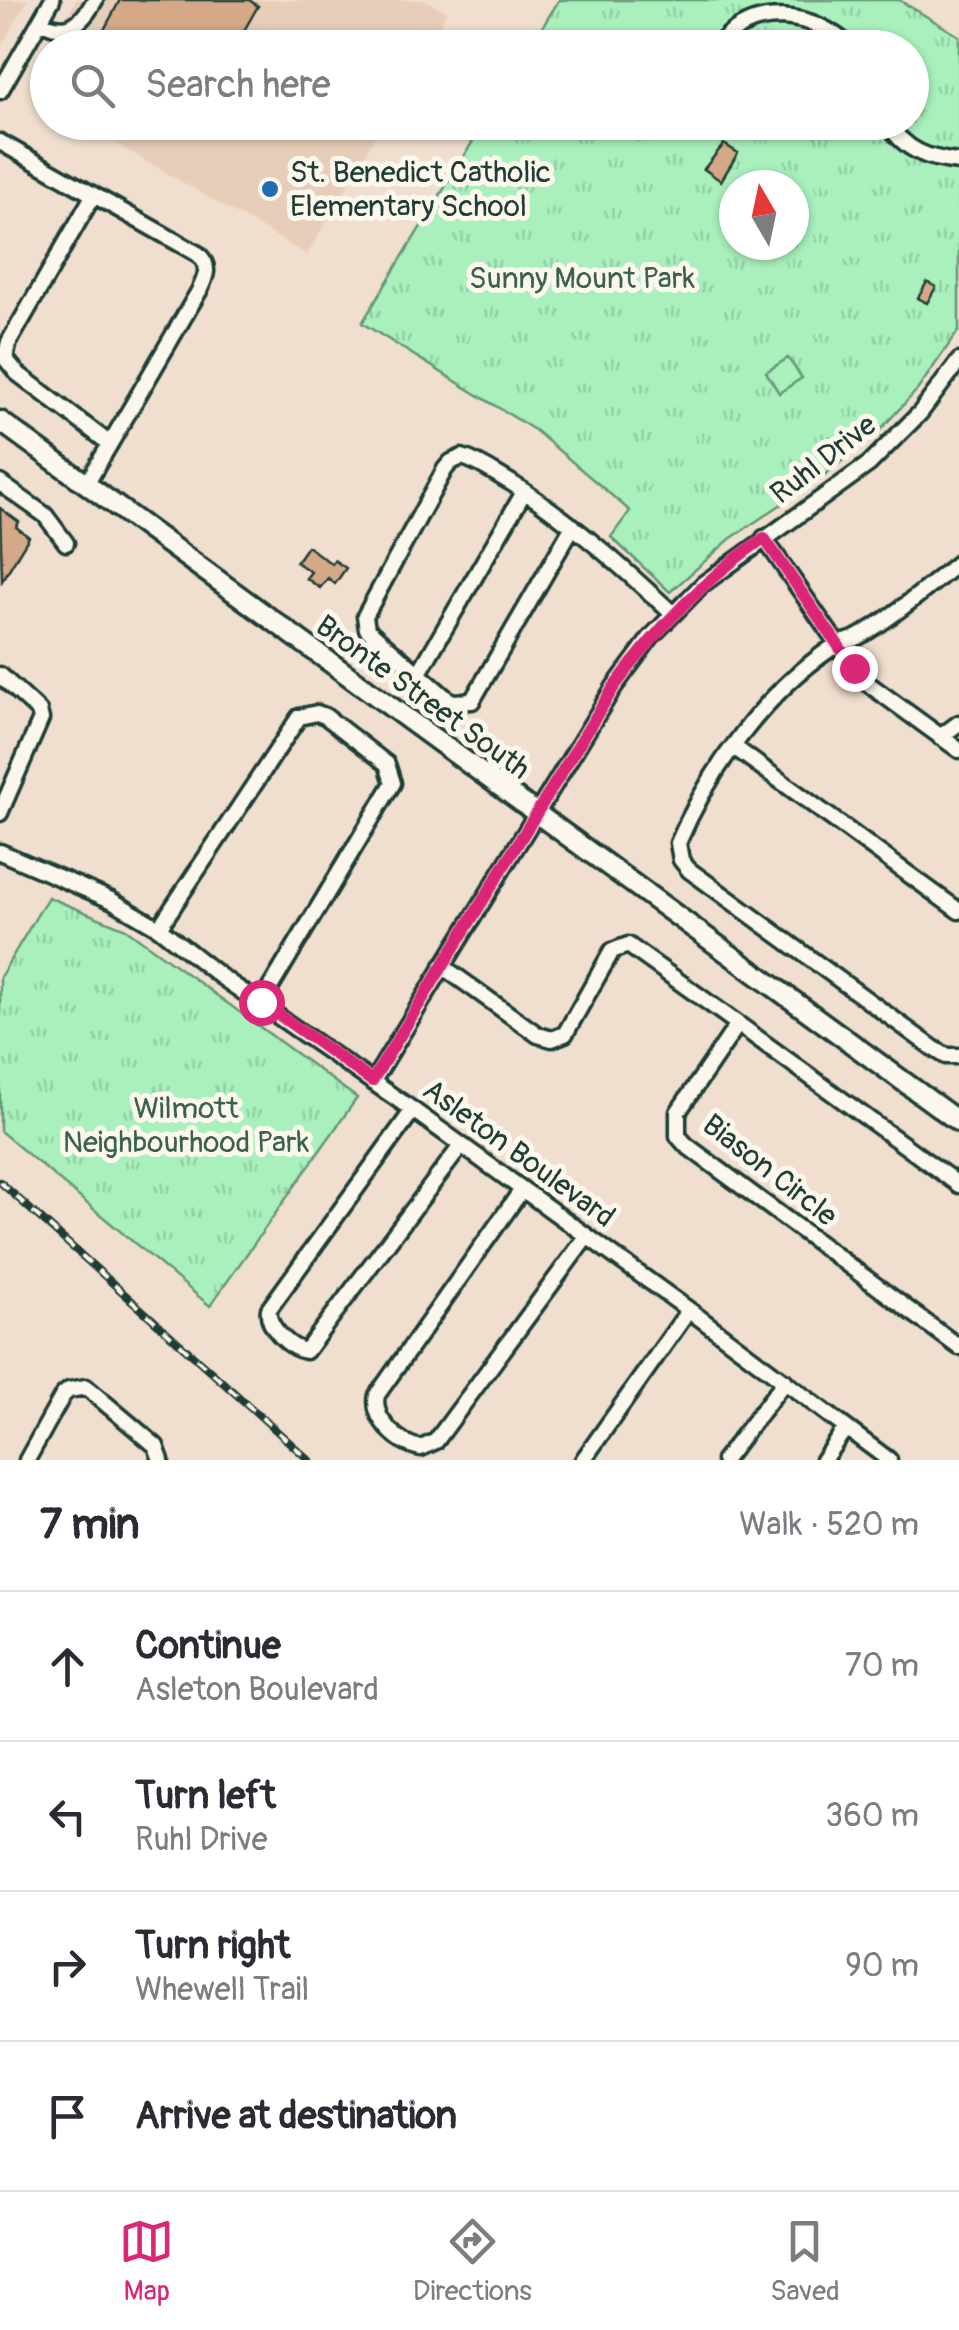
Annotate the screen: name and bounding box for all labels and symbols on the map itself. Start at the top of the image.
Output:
place label: St. Benedict Catholic Elementary School [290,154,551,225]
north arrow [719,170,809,260]
marker: St. Benedict Catholic Elementary School [259,178,281,200]
park label: Sunny Mount Park [469,260,695,297]
street label: Ruhl Drive [763,406,884,512]
street label: Bronte Street South [308,607,537,788]
route end [832,646,878,692]
route start [239,980,285,1026]
street label: Asleton Boulevard [415,1071,622,1236]
park label: Wilmott Neighbourhood Park [63,1090,310,1161]
street label: Biason Circle [695,1106,845,1235]

